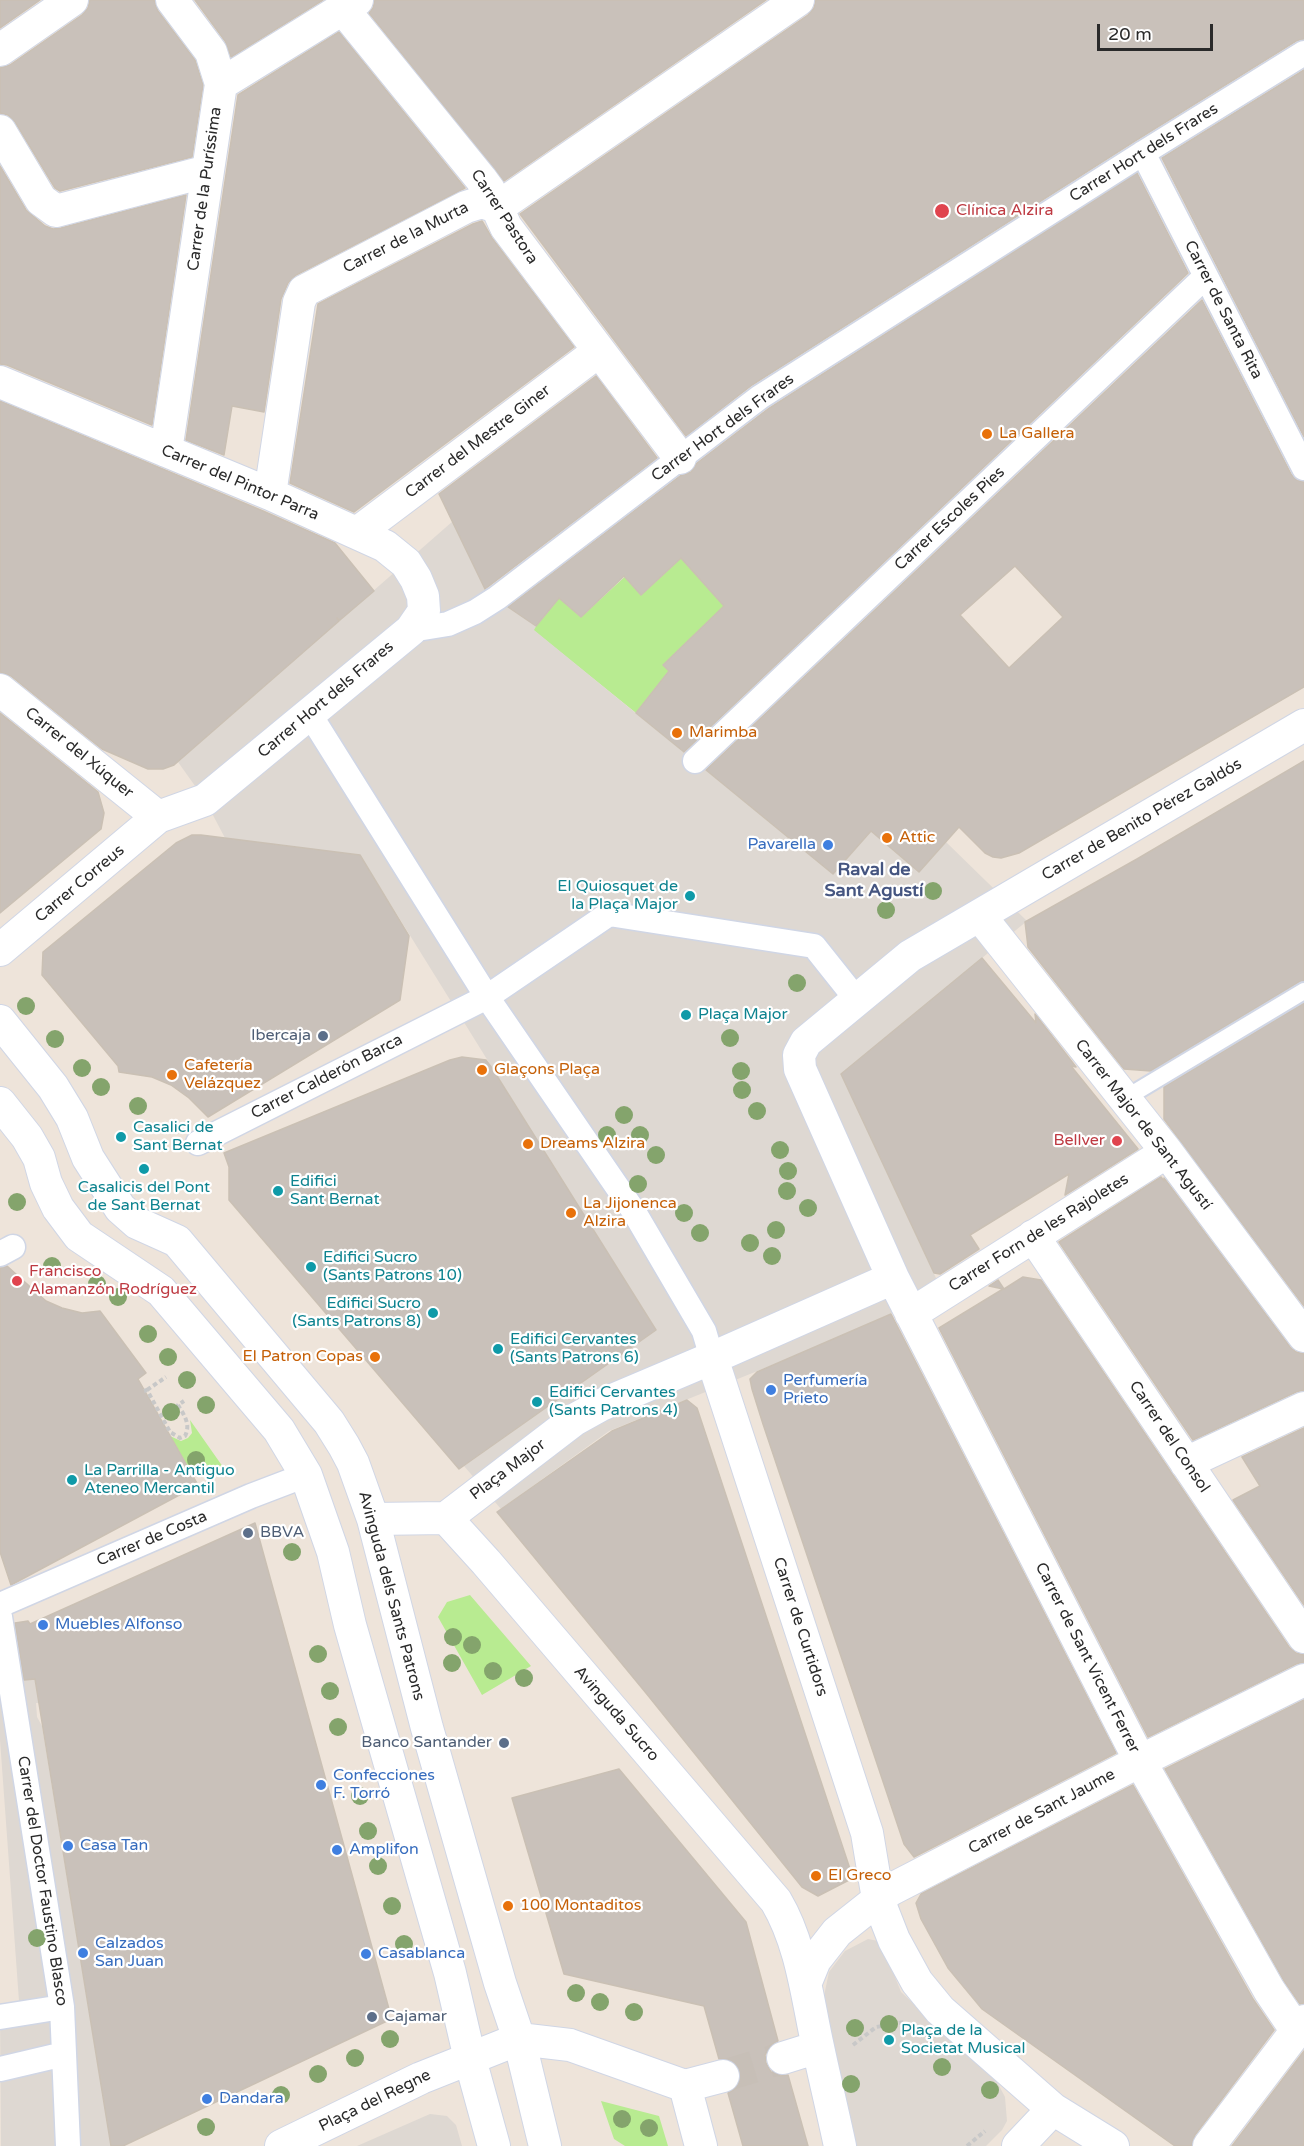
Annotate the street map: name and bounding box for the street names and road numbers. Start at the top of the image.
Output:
street label: Carrer Hort dels Frares [1066,99,1222,207]
street label: Carrer de la Puríssima [184,106,226,272]
street label: Carrer Pastora [466,166,542,268]
street label: Carrer de la Murta [340,198,472,278]
street label: Carrer de Santa Rita [1180,238,1266,382]
street label: Carrer Hort dels Frares [648,370,798,486]
street label: Carrer del Mestre Giner [402,381,554,503]
street label: Carrer del Pintor Parra [158,441,322,525]
street label: Carrer Escoles Pies [891,463,1009,575]
street label: Carrer Hort dels Frares [254,638,398,762]
street label: Carrer del Xúquer [21,703,137,803]
street label: Carrer de Benito Pérez Galdós [1039,755,1245,885]
street label: Carrer Correus [31,841,129,927]
street label: Carrer Calderón Barca [248,1030,406,1124]
street label: Carrer Major de Sant Agustí [1070,1036,1216,1214]
street label: Carrer Forn de les Rajoletes [946,1170,1132,1296]
street label: Carrer del Consol [1125,1378,1213,1496]
street label: Plaça Major [466,1435,550,1505]
street label: Avinguda dels Sants Patrons [354,1489,428,1703]
street label: Carrer de Costa [94,1507,210,1571]
street label: Carrer de Curtidors [768,1555,832,1699]
street label: Carrer de Sant Vicent Ferrer [1031,1560,1143,1756]
street label: Avinguda Sucro [569,1662,663,1766]
street label: Carrer del Doctor Faustino Blasco [13,1755,71,2007]
street label: Carrer de Sant Jaume [965,1765,1119,1859]
street label: Plaça del Regne [316,2066,434,2136]

